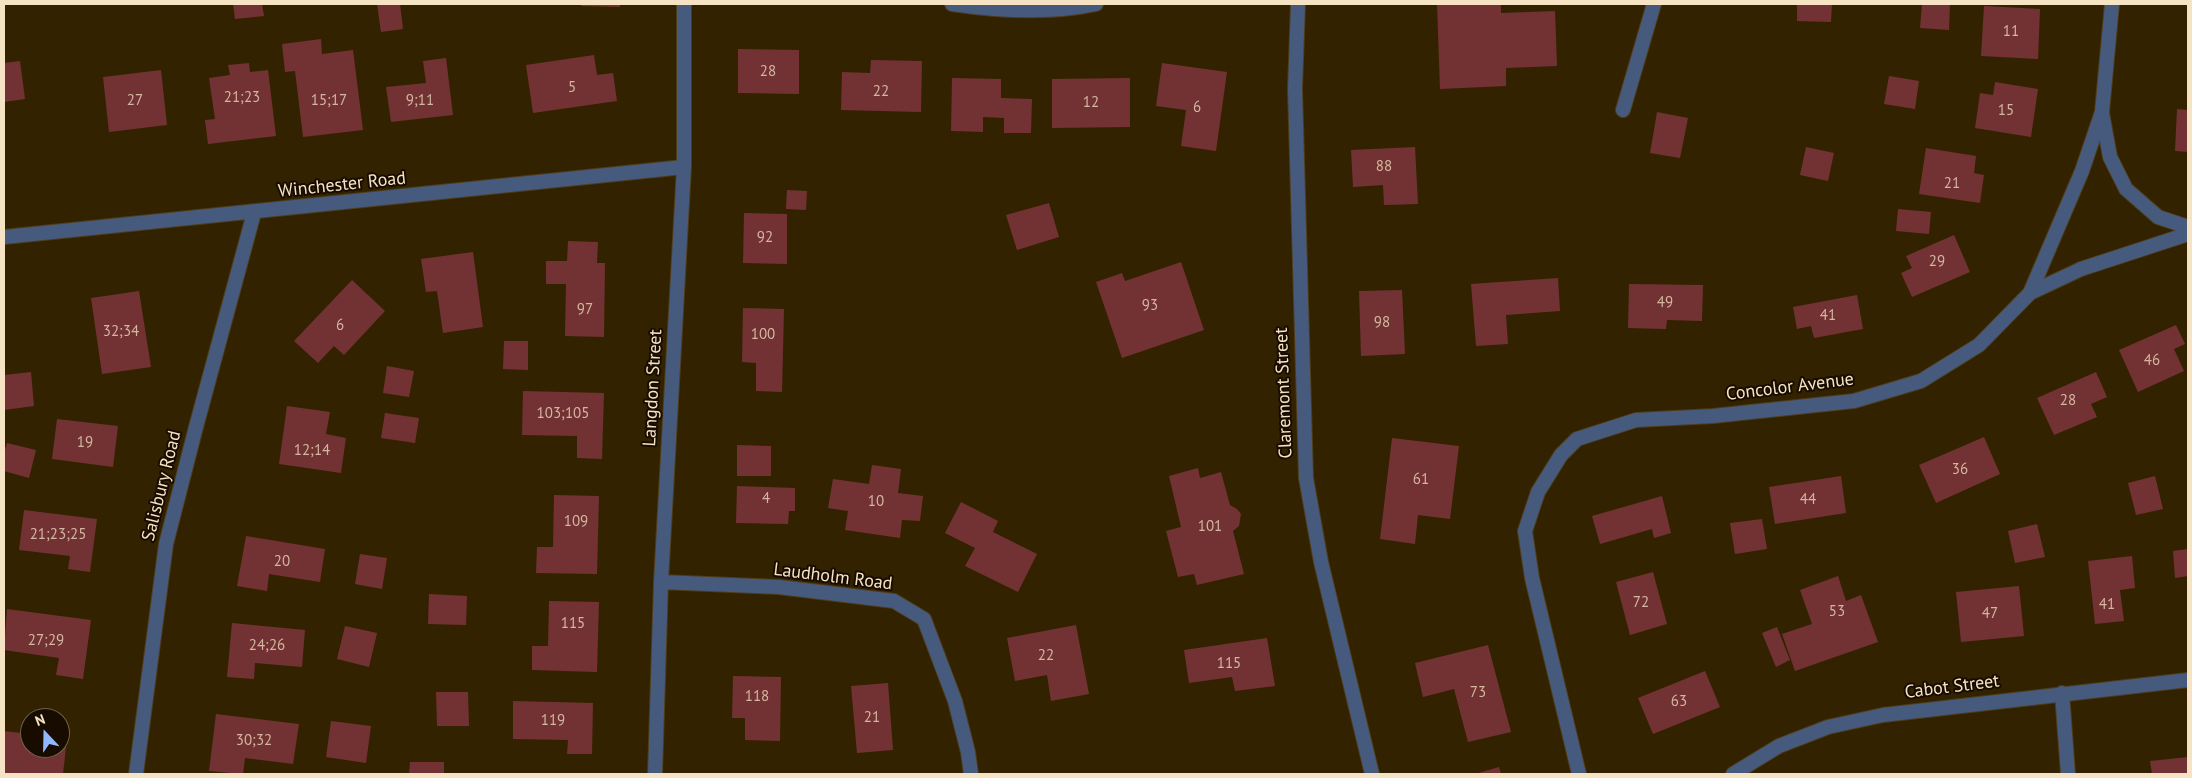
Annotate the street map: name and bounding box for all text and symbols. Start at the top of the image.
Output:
house number: 11 [2003,23,2019,41]
house number: 28 [760,63,776,81]
house number: 5 [568,79,576,97]
house number: 22 [873,83,889,101]
house number: 21;23 [224,89,260,107]
house number: 27 [127,92,143,110]
house number: 15;17 [311,92,347,110]
house number: 9;11 [406,92,434,110]
house number: 12 [1083,94,1099,112]
house number: 6 [1193,99,1201,117]
house number: 15 [1998,102,2014,120]
house number: 88 [1376,158,1392,176]
street label: Winchester Road [277,168,407,202]
house number: 21 [1944,175,1960,193]
house number: 92 [757,229,773,247]
house number: 29 [1929,253,1945,271]
house number: 49 [1657,294,1673,312]
house number: 93 [1142,297,1158,315]
house number: 97 [577,301,593,319]
house number: 41 [1820,307,1836,325]
house number: 98 [1374,314,1390,332]
house number: 6 [336,317,344,335]
house number: 32;34 [103,323,139,341]
house number: 100 [751,326,775,344]
street label: Claremont Street [1271,327,1297,459]
street label: Langdon Street [639,329,667,447]
house number: 46 [2144,352,2160,370]
street label: Concolor Avenue [1725,368,1855,406]
house number: 28 [2060,392,2076,410]
house number: 103;105 [537,405,589,423]
street label: Salisbury Road [138,429,186,543]
house number: 19 [77,434,93,452]
house number: 12;14 [294,442,330,460]
house number: 36 [1952,461,1968,479]
house number: 61 [1413,471,1429,489]
house number: 4 [762,490,770,508]
house number: 44 [1800,491,1816,509]
house number: 10 [868,493,884,511]
house number: 109 [564,513,588,531]
house number: 101 [1198,518,1222,536]
house number: 21;23;25 [30,526,86,544]
house number: 20 [274,553,290,571]
street label: Laudholm Road [772,559,894,595]
house number: 72 [1633,594,1649,612]
house number: 41 [2099,596,2115,614]
house number: 53 [1829,603,1845,621]
house number: 47 [1982,605,1998,623]
house number: 115 [561,615,585,633]
house number: 27;29 [28,632,64,650]
house number: 24;26 [249,637,285,655]
house number: 22 [1038,647,1054,665]
house number: 115 [1217,655,1241,673]
street label: Cabot Street [1903,670,2001,704]
house number: 73 [1470,684,1486,702]
house number: 118 [745,688,769,706]
house number: 63 [1671,693,1687,711]
north arrow [20,708,70,758]
house number: 21 [864,709,880,727]
text: N [32,710,47,730]
house number: 119 [541,712,565,730]
house number: 30;32 [236,732,272,750]

